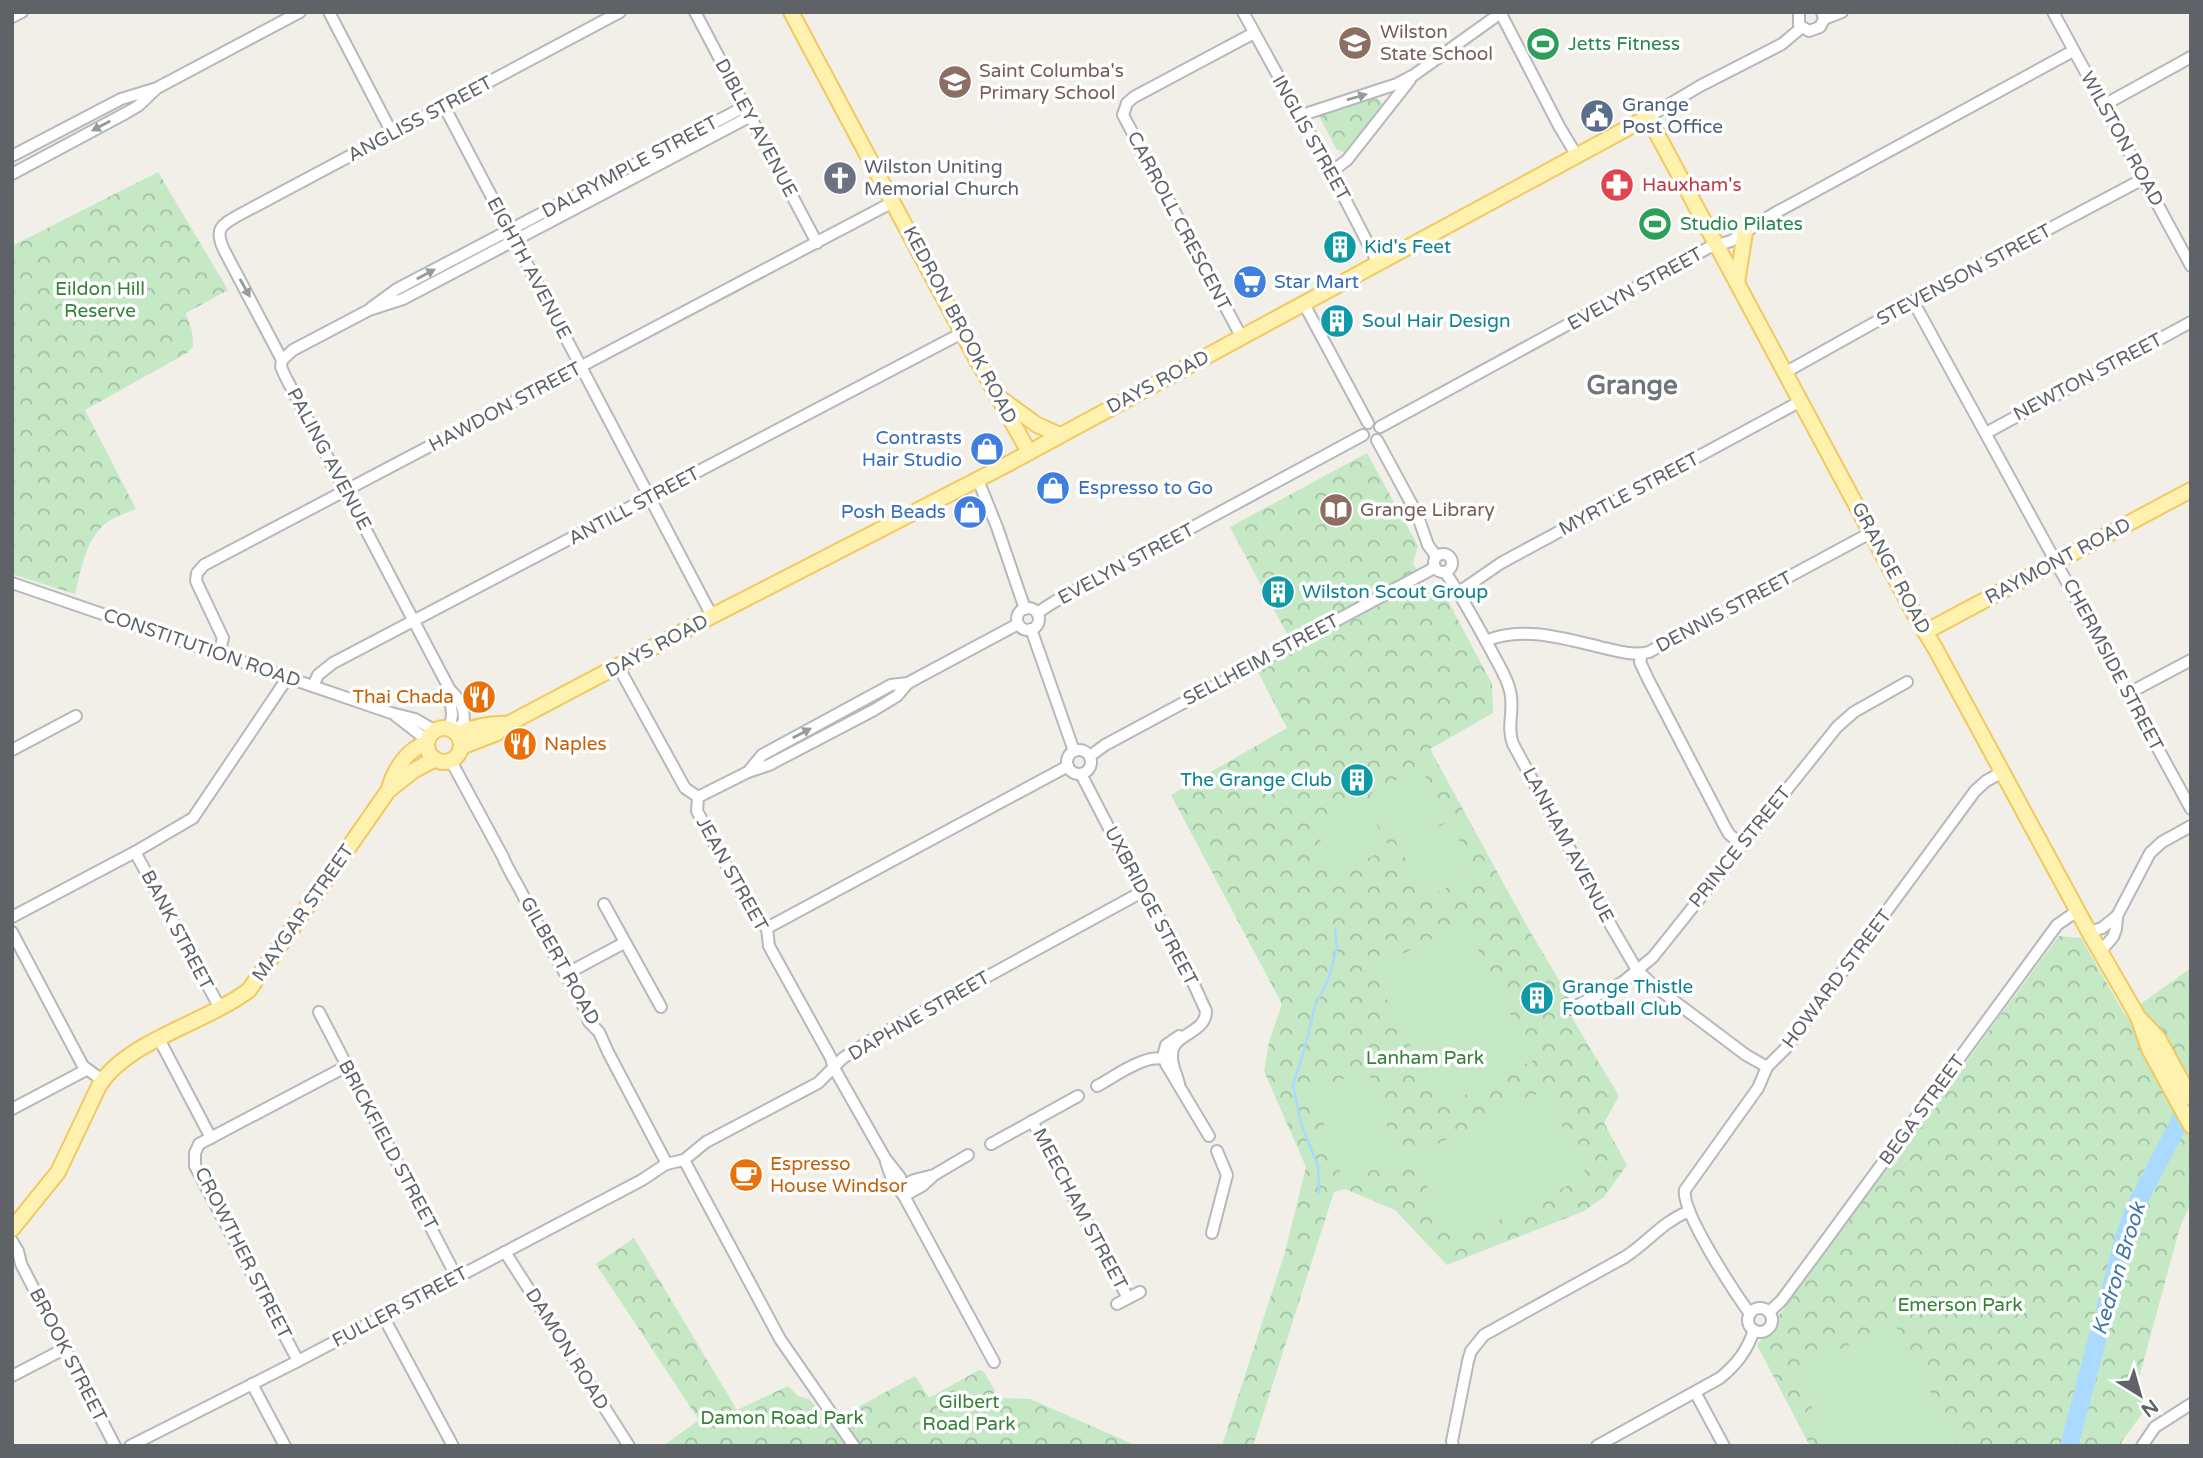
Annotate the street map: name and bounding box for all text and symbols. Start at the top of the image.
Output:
place label: Wilston State School [1380,21,1493,65]
school or university icon: Wilston State School [1336,24,1374,62]
sports icon: Jetts Fitness [1524,25,1562,63]
place label: Jetts Fitness [1568,33,1680,55]
street label: DIBLEY AVENUE [710,55,802,201]
place label: Saint Columba's Primary School [979,60,1124,104]
school or university icon: Saint Columba's Primary School [936,63,974,101]
street label: WILSTON ROAD [2076,68,2168,210]
street label: ANGLISS STREET [344,71,496,166]
street label: INGLIS STREET [1267,71,1355,205]
one-way arrow [1347,92,1368,102]
place label: Grange Post Office [1622,94,1723,138]
public building icon: Grange Post Office [1578,97,1616,135]
street label: DALRYMPLE STREET [538,111,722,223]
one-way arrow [91,121,111,132]
street label: CARROLL CRESCENT [1122,128,1236,315]
place label: Wilston Uniting Memorial Church [864,156,1019,200]
church icon: Wilston Uniting Memorial Church [821,159,859,197]
pharmacy icon: Hauxham's [1598,166,1636,204]
place label: Hauxham's [1642,174,1742,196]
street label: EIGHTH AVENUE [482,193,576,343]
sports icon: Studio Pilates [1636,205,1674,243]
place label: Studio Pilates [1680,213,1803,235]
street label: STEVENSON STREET [1873,219,2055,330]
street label: KEDRON BROOK ROAD [898,222,1022,428]
building icon: Kid's Feet [1321,228,1359,266]
place label: Kid's Feet [1364,236,1451,258]
street label: EVELYN STREET [1564,243,1707,335]
supermarket icon: Star Mart [1231,263,1269,301]
one-way arrow [417,268,437,280]
place label: Star Mart [1274,271,1359,293]
park label: Eildon Hill Reserve [55,278,145,322]
one-way arrow [239,278,251,298]
building icon: Soul Hair Design [1318,302,1356,340]
place label: Soul Hair Design [1362,310,1511,332]
street label: NEWTON STREET [2010,328,2166,426]
street label: DAYS ROAD [1103,346,1213,418]
street label: HAWDON STREET [425,357,585,457]
district label: Grange [1586,370,1678,401]
street label: PALING AVENUE [282,384,376,534]
place label: Contrasts Hair Studio [862,427,962,471]
shop icon: Contrasts Hair Studio [968,430,1006,468]
street label: MYRTLE STREET [1555,448,1703,540]
street label: ANTILL STREET [565,462,704,550]
shop icon: Espresso to Go [1034,469,1072,507]
place label: Espresso to Go [1078,477,1213,499]
library icon: Grange Library [1317,491,1355,529]
shop icon: Posh Beads [951,493,989,531]
street label: GRANGE ROAD [1847,498,1935,638]
place label: Grange Library [1360,499,1495,521]
place label: Posh Beads [841,501,946,523]
street label: RAYMONT ROAD [1982,513,2134,609]
street label: EVELYN STREET [1054,519,1198,609]
street label: DENNIS STREET [1652,567,1796,657]
building icon: Wilston Scout Group [1259,573,1297,611]
street label: CHERMSIDE STREET [2058,575,2168,755]
place label: Wilston Scout Group [1302,581,1488,603]
street label: CONSTITUTION ROAD [100,604,304,692]
street label: DAYS ROAD [602,610,712,682]
street label: SELLHEIM STREET [1180,610,1343,710]
restaurant icon: Thai Chada [460,678,498,716]
place label: Thai Chada [353,686,454,708]
restaurant icon: Naples [501,725,539,763]
one-way arrow [793,727,813,739]
place label: Naples [544,733,607,755]
building icon: The Grange Club [1338,761,1376,799]
street label: LANHAM AVENUE [1518,764,1618,926]
place label: The Grange Club [1180,769,1332,791]
street label: PRINCE STREET [1685,782,1796,912]
street label: JEAN STREET [692,813,773,935]
street label: UXBRIDGE STREET [1100,823,1202,990]
street label: MAYGAR STREET [248,840,359,986]
street label: BANK STREET [136,866,218,994]
street label: GILBERT ROAD [516,893,604,1029]
street label: HOWARD STREET [1778,905,1897,1053]
street label: DAPHNE STREET [844,966,994,1065]
place label: Grange Thistle Football Club [1562,976,1693,1020]
building icon: Grange Thistle Football Club [1518,979,1556,1017]
park label: Lanham Park [1366,1047,1484,1069]
street label: BEGA STREET [1875,1050,1970,1169]
street label: BRICKFIELD STREET [334,1056,442,1234]
street label: MEECHAM STREET [1028,1125,1132,1294]
place label: Espresso House Windsor [770,1153,908,1197]
cafe icon: Espresso House Windsor [727,1156,765,1194]
street label: CROWTHER STREET [190,1163,296,1343]
water label: Kedron Brook [2087,1198,2151,1338]
street label: FULLER STREET [328,1262,472,1352]
street label: BROOK STREET [25,1284,111,1426]
street label: DAMON ROAD [521,1284,613,1414]
park label: Emerson Park [1897,1294,2023,1316]
north arrow [2105,1360,2175,1430]
park label: Gilbert Road Park [922,1391,1016,1435]
text: N [2137,1394,2162,1421]
park label: Damon Road Park [700,1407,864,1429]

